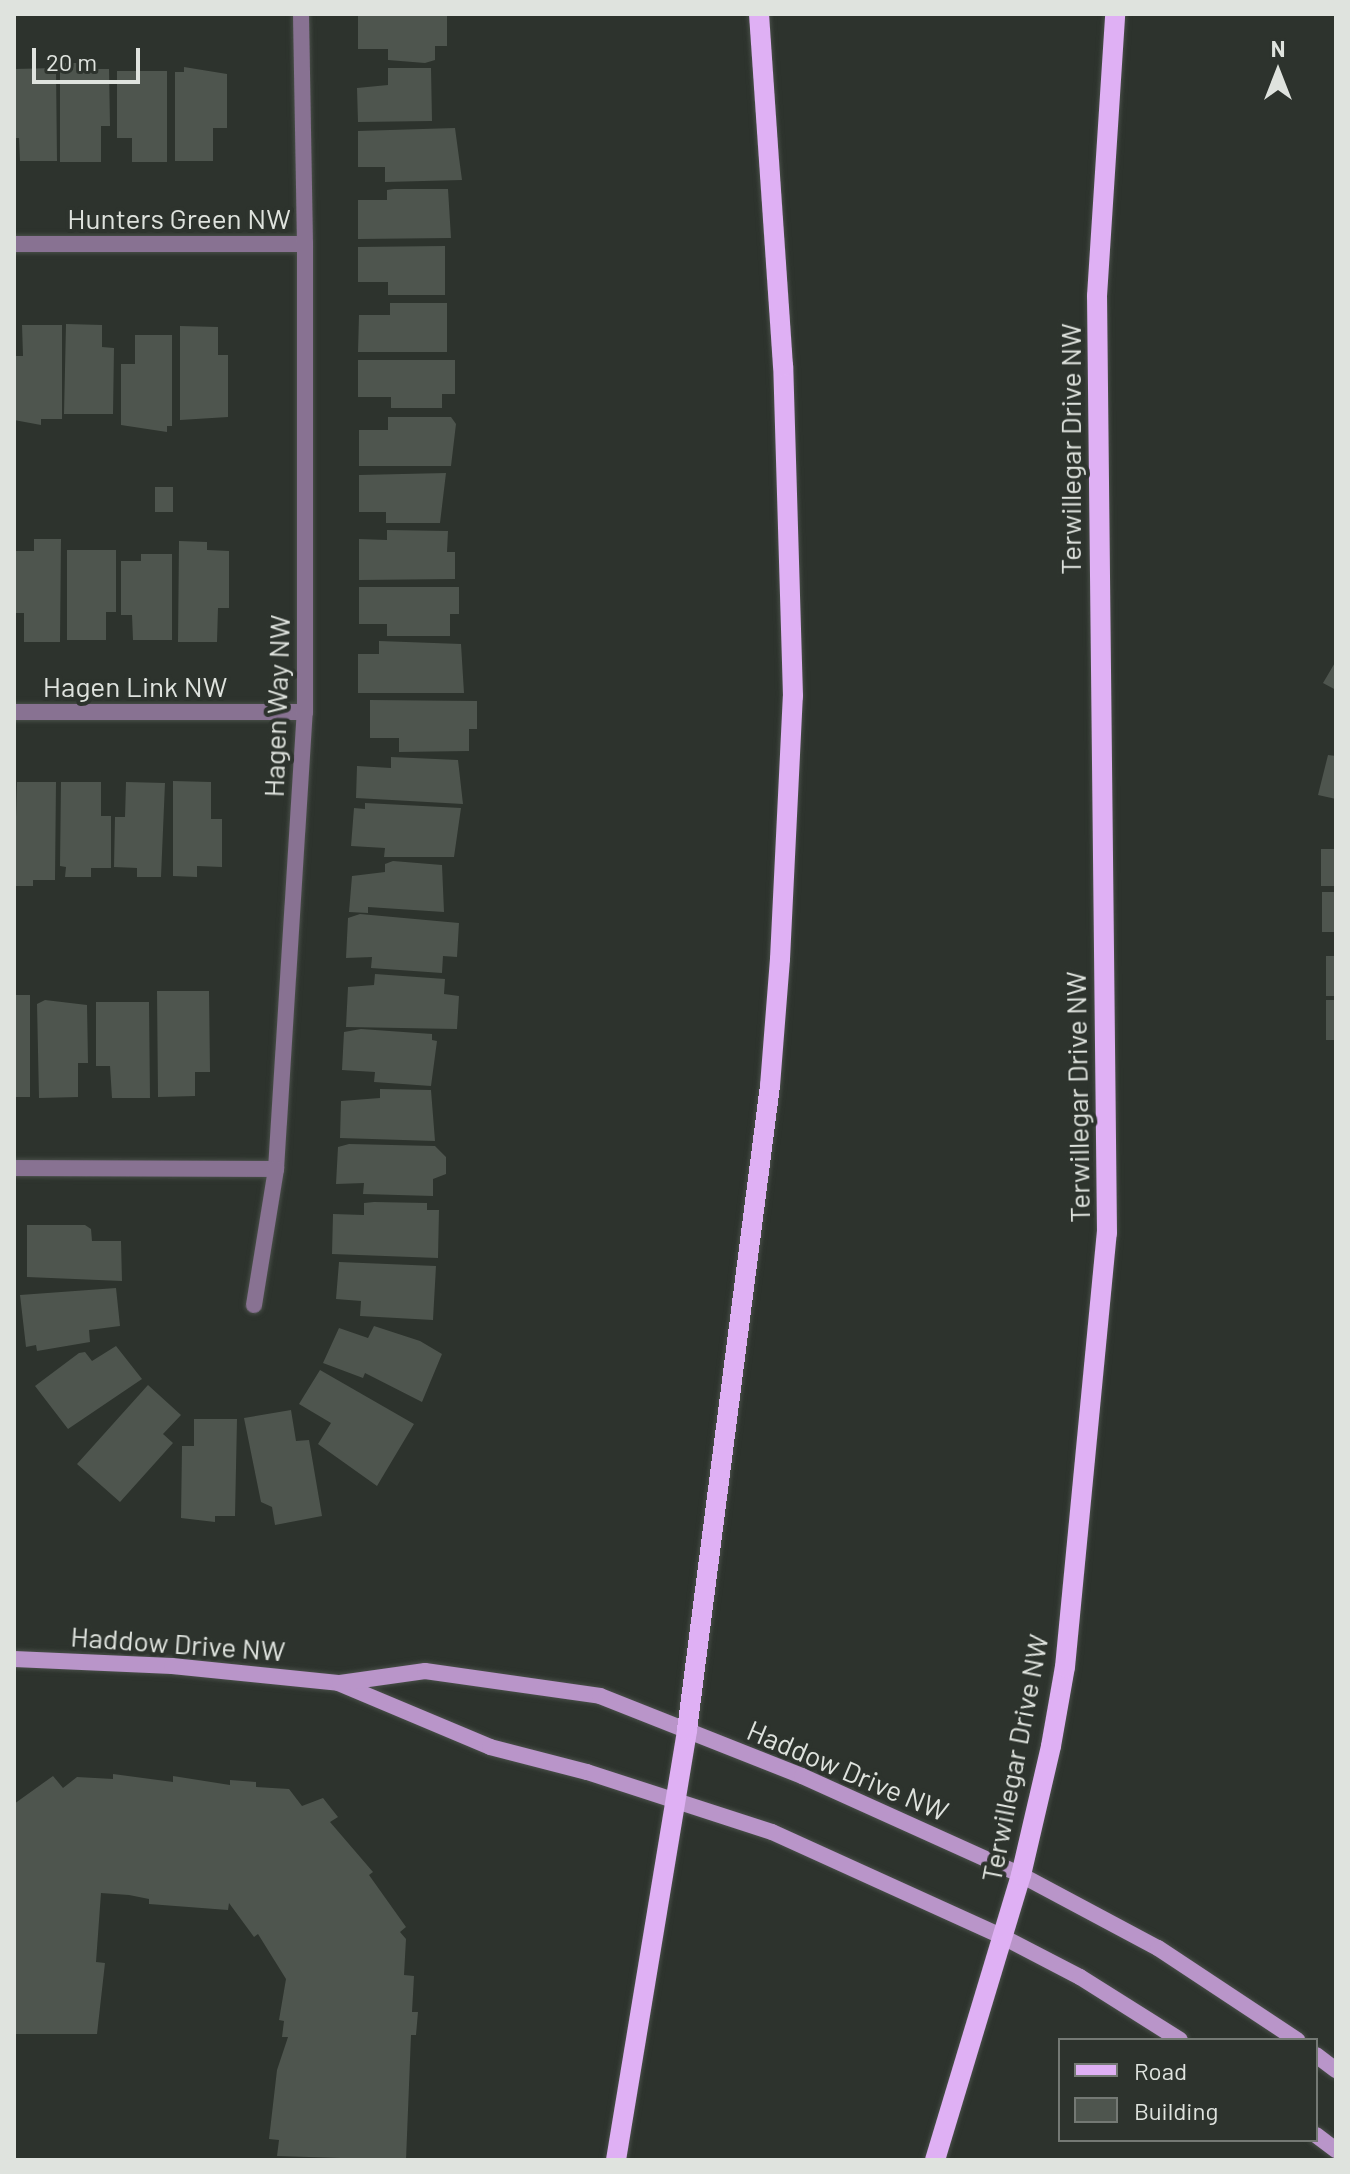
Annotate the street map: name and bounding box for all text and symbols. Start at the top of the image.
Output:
scale bar [36,32,144,82]
north arrow [1238,32,1318,112]
text: N [1271,35,1285,61]
text: 20 m [46,47,97,76]
street label: Hunters Green NW [67,201,291,235]
street label: Terwillegar Drive NW [1053,323,1087,575]
street label: Hagen Way NW [256,614,296,798]
street label: Hagen Link NW [43,669,227,703]
street label: Terwillegar Drive NW [1058,971,1096,1223]
street label: Haddow Drive NW [70,1619,286,1667]
street label: Terwillegar Drive NW [974,1631,1054,1885]
street label: Haddow Drive NW [742,1712,954,1828]
legend [1058,2038,1318,2142]
text: Road [1134,2056,1187,2085]
text: Building [1134,2096,1218,2125]

